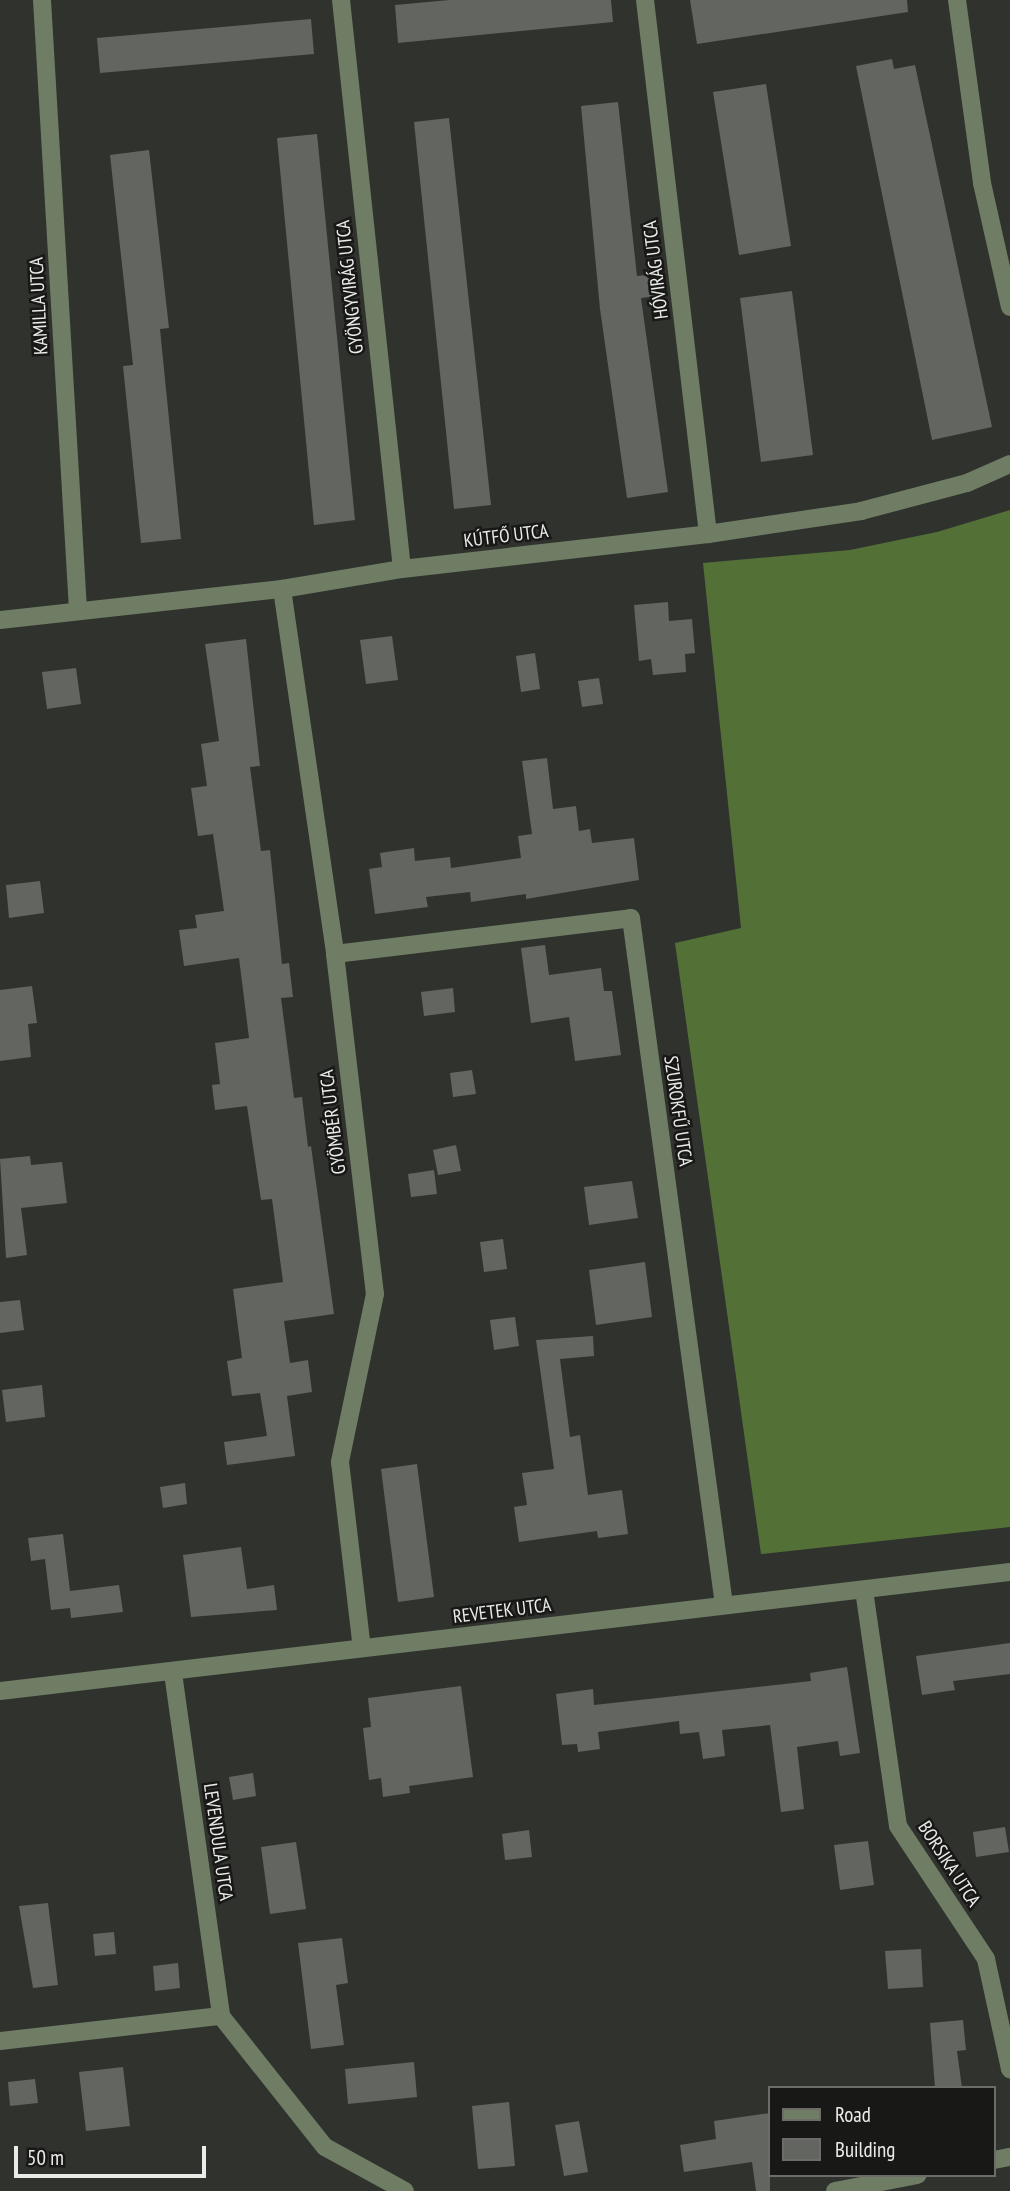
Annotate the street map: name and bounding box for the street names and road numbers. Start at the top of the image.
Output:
street label: GYÖNGYVIRÁG UTCA [332,219,368,355]
street label: HÓVIRÁG UTCA [639,220,673,320]
street label: KAMILLA UTCA [25,256,53,356]
street label: KÚTFŐ UTCA [462,520,550,552]
street label: SZUROKFŰ UTCA [659,1054,697,1168]
street label: GYÖMBÉR UTCA [315,1068,351,1176]
street label: REVETEK UTCA [451,1594,553,1628]
street label: LEVENDULA UTCA [198,1781,238,1903]
street label: BORSIKA UTCA [913,1817,985,1911]

